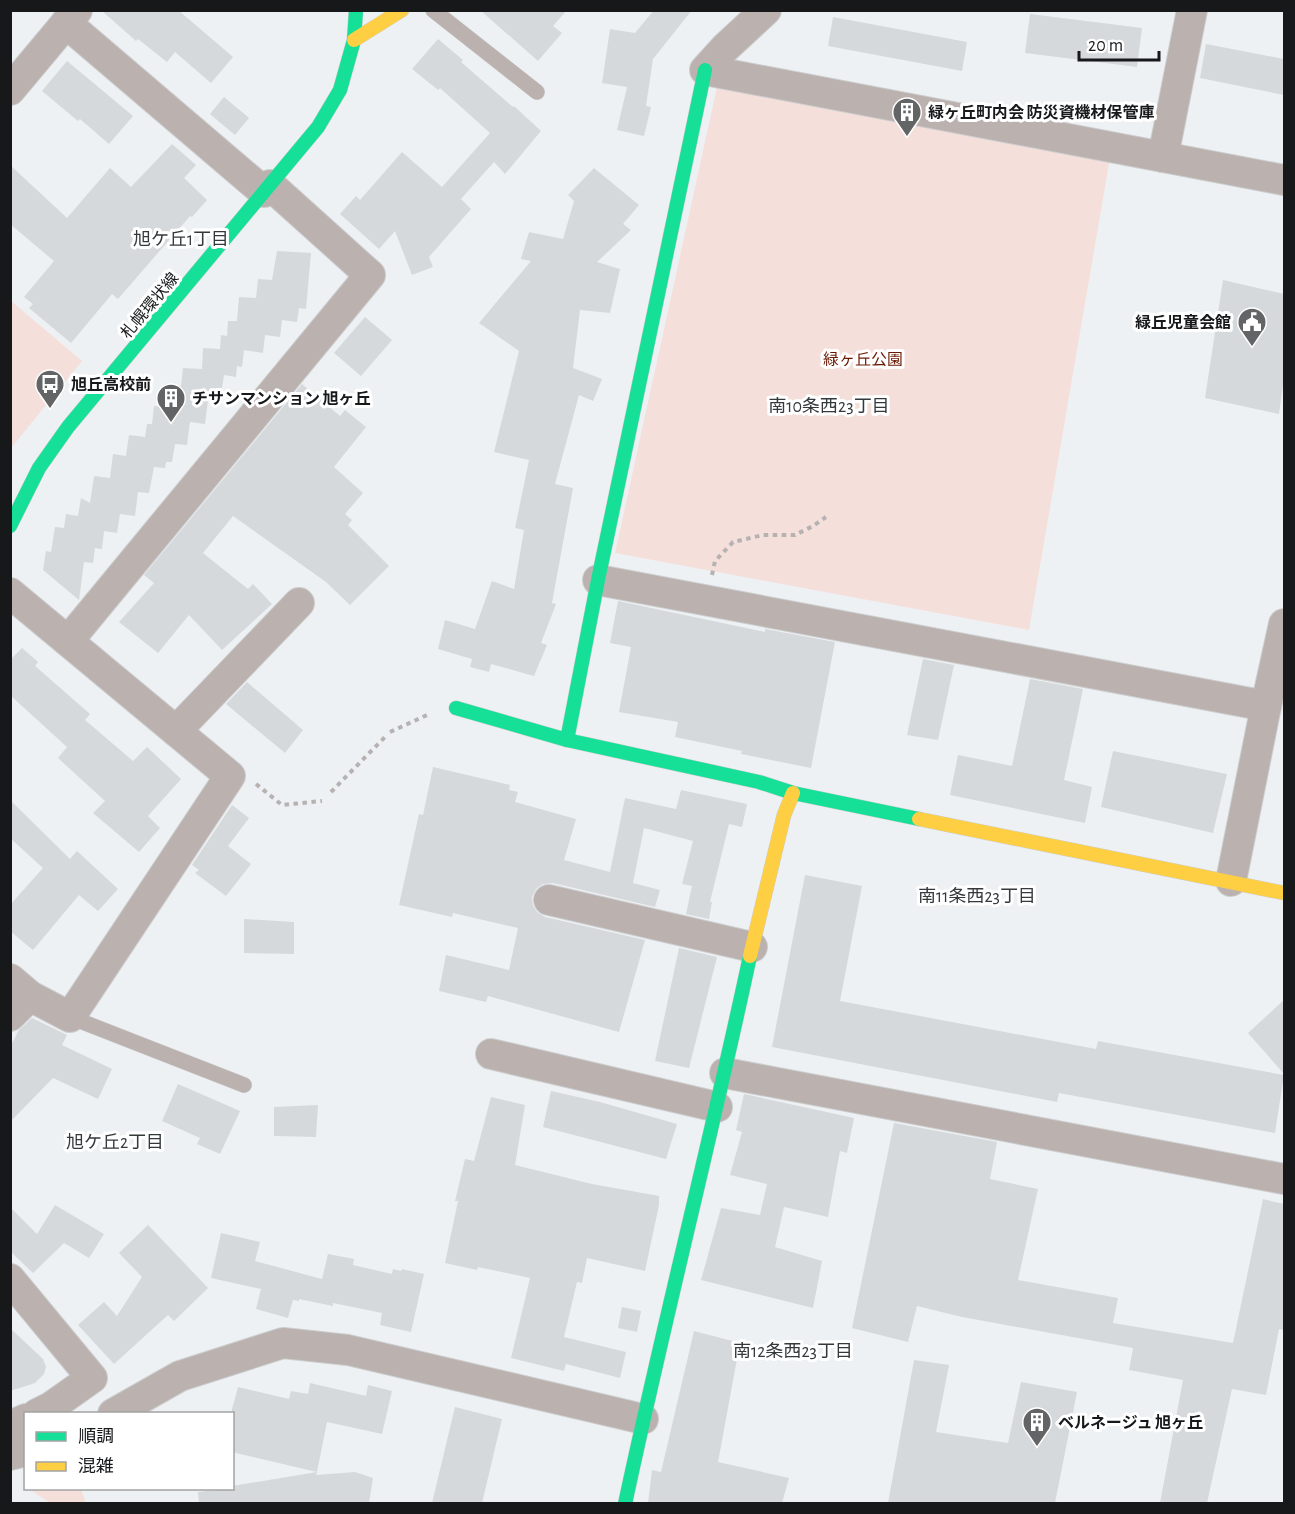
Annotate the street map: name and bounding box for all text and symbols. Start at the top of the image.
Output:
scale bar [1079,24,1158,62]
text: 20 m [1088,37,1123,55]
building icon: 緑ヶ丘町内会 防災資機材保管庫 [891,96,923,138]
place label: 緑ヶ丘町内会 防災資機材保管庫 [928,103,1154,121]
district label: 旭ケ丘1丁目 [133,230,229,249]
street label: 札幌環状線 [117,269,182,341]
public building icon: 緑丘児童会館 [1236,306,1268,348]
place label: 緑丘児童会館 [1135,314,1231,331]
park label: 緑ヶ丘公園 [823,351,903,368]
bus stop icon: 旭丘高校前 [34,368,66,410]
place label: 旭丘高校前 [71,376,151,393]
building icon: チサンマンション 旭ヶ丘 [155,382,187,424]
place label: チサンマンション 旭ヶ丘 [192,390,370,407]
district label: 南10条西23丁目 [768,397,890,416]
district label: 南11条西23丁目 [918,887,1036,906]
district label: 旭ケ丘2丁目 [66,1133,164,1152]
district label: 南12条西23丁目 [733,1342,853,1361]
building icon: ベルネージュ 旭ヶ丘 [1021,1406,1053,1448]
legend [24,1412,234,1490]
place label: ベルネージュ 旭ヶ丘 [1058,1414,1203,1431]
text: 順調 [78,1428,114,1446]
text: 混雑 [78,1456,114,1476]

